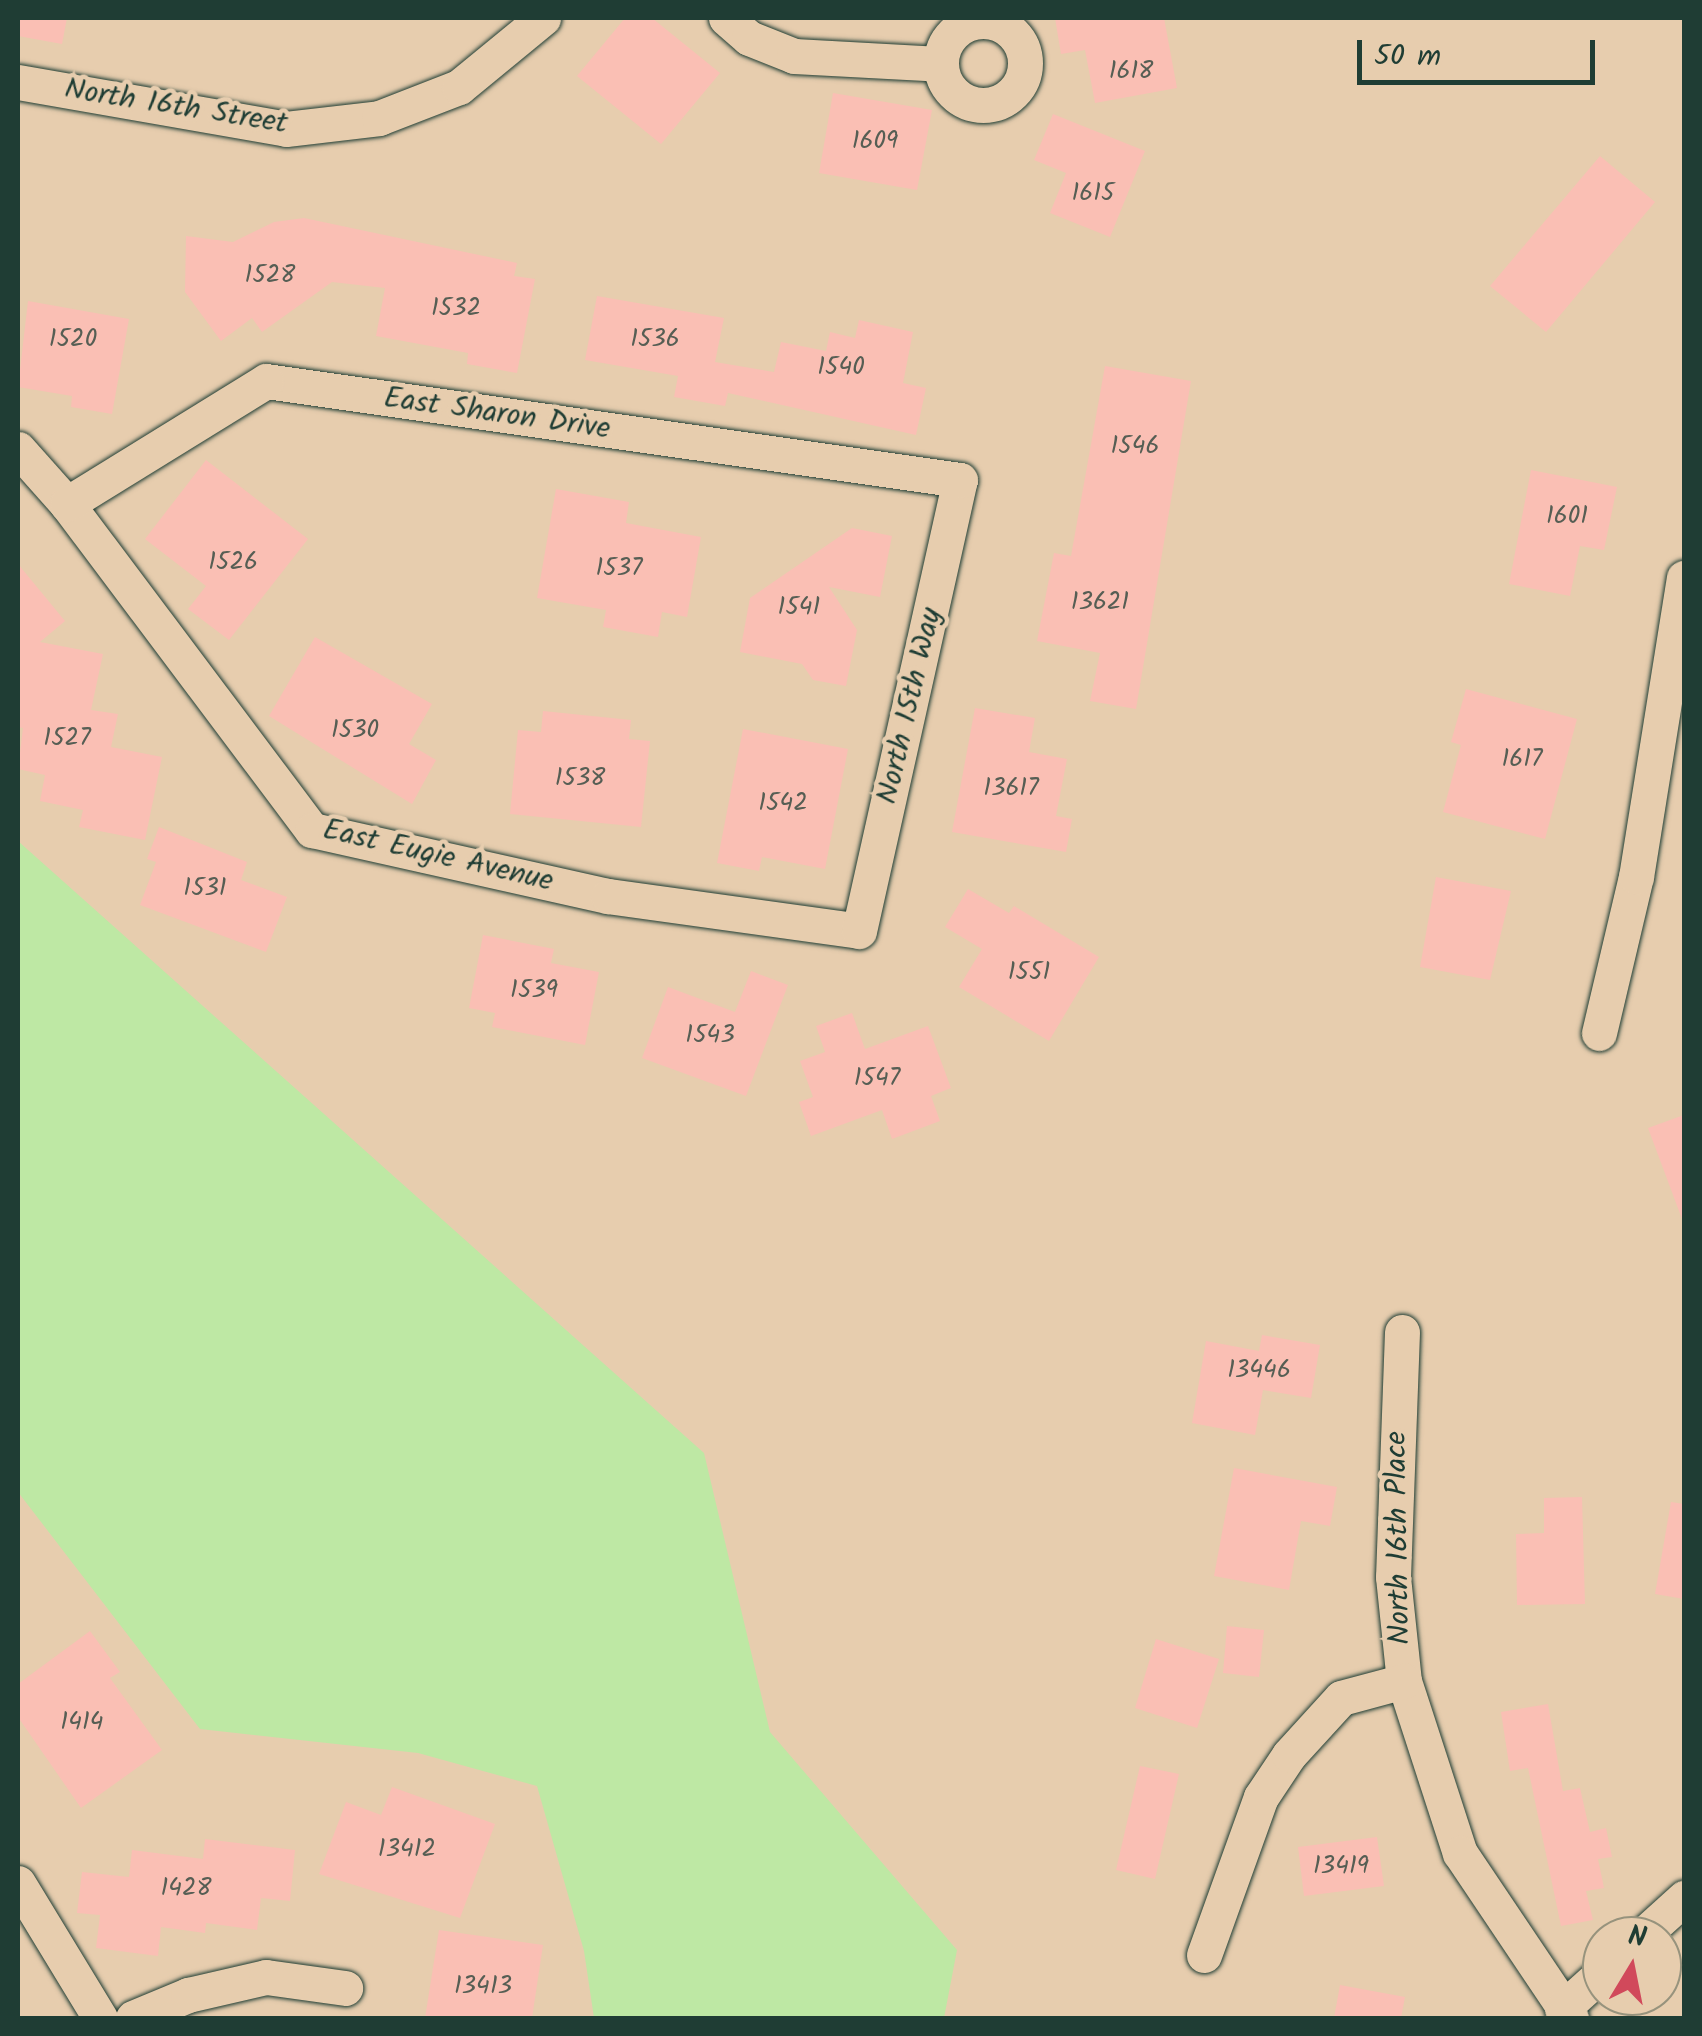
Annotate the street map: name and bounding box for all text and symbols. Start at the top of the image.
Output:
scale bar [1362,20,1600,82]
text: 50 m [1374,33,1441,81]
house number: 1618 [1109,56,1153,86]
street label: North 16th Street [62,72,290,142]
house number: 1609 [852,126,898,156]
house number: 1615 [1071,178,1115,208]
house number: 1528 [245,260,295,290]
house number: 1532 [431,293,481,323]
house number: 1520 [49,324,97,354]
house number: 1536 [630,324,680,354]
house number: 1540 [817,352,865,382]
street label: East Sharon Drive [381,380,613,448]
house number: 1546 [1111,431,1159,461]
house number: 1601 [1546,501,1588,531]
house number: 1526 [208,547,258,577]
house number: 1537 [595,553,643,583]
house number: 13621 [1071,587,1129,617]
house number: 1541 [778,592,820,622]
street label: North 15th Way [870,604,950,808]
house number: 1530 [331,715,379,745]
house number: 1527 [43,723,91,753]
house number: 1617 [1501,744,1543,774]
house number: 1538 [555,763,605,793]
house number: 13617 [983,773,1039,803]
house number: 1542 [758,788,808,818]
street label: East Eugie Avenue [319,812,557,900]
house number: 1531 [183,873,227,903]
house number: 1551 [1008,957,1050,987]
house number: 1539 [510,975,558,1005]
house number: 1543 [685,1020,735,1050]
house number: 1547 [854,1063,900,1093]
house number: 13446 [1227,1355,1291,1385]
street label: North 16th Place [1379,1431,1419,1645]
house number: 1414 [60,1707,104,1737]
house number: 13412 [378,1834,436,1864]
house number: 13419 [1313,1851,1369,1881]
house number: 1428 [160,1873,212,1903]
text: N [1624,1914,1650,1962]
north arrow [1582,1916,1682,2016]
house number: 13413 [454,1971,512,2001]

